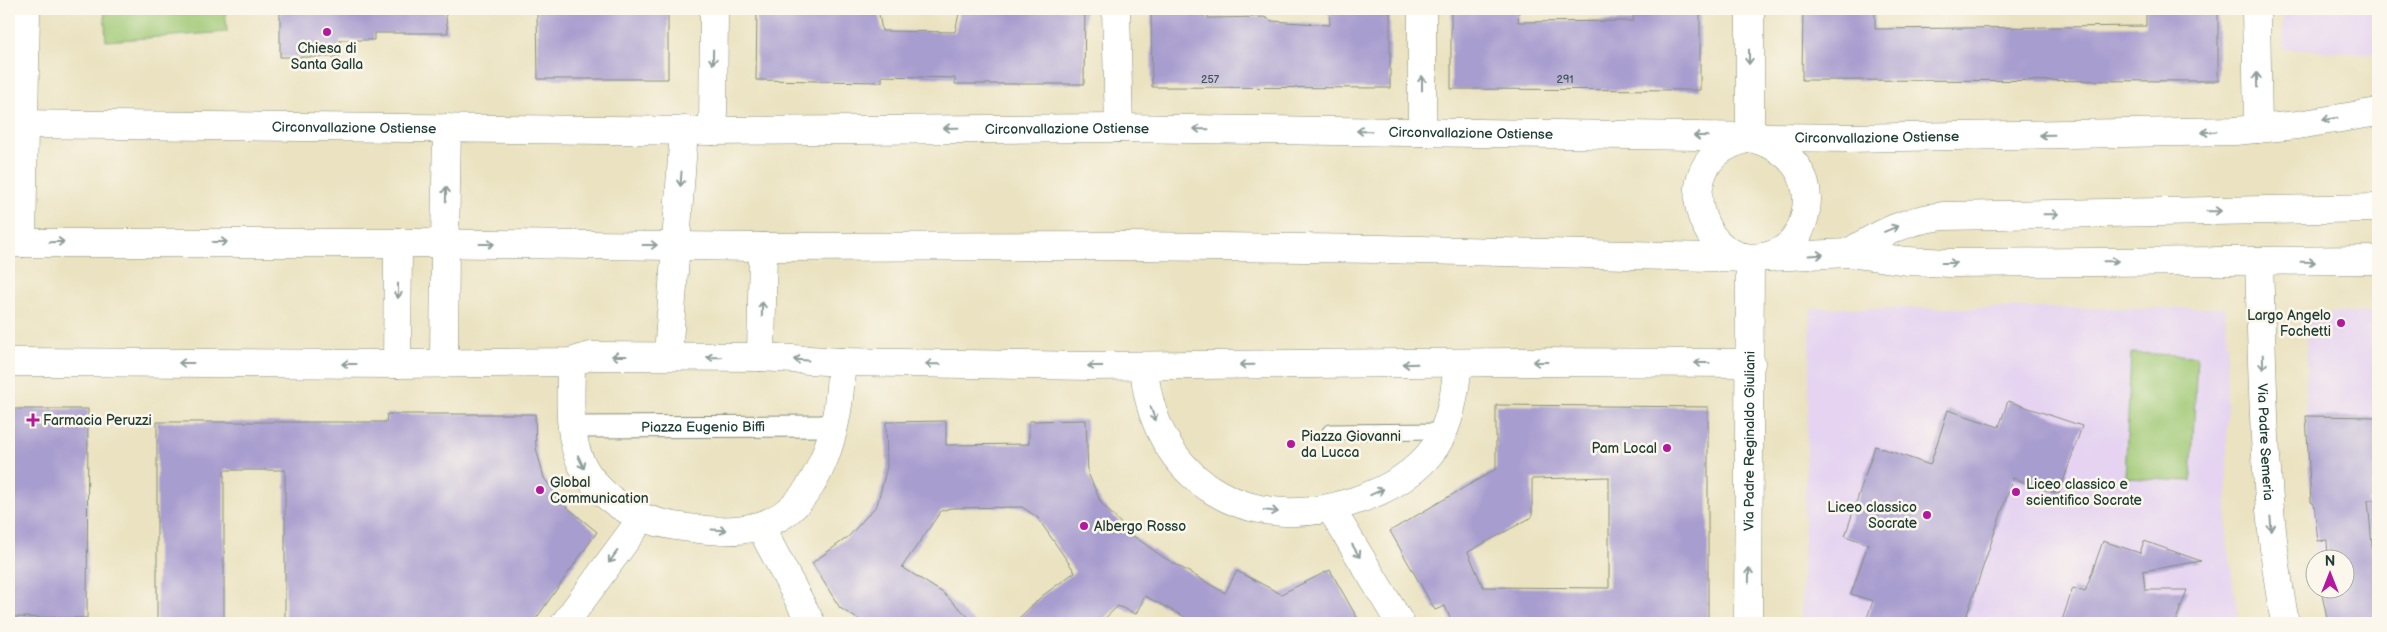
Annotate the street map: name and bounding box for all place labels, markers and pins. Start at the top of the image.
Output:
marker: Chiesa di Santa Galla [321,26,333,38]
place label: Chiesa di Santa Galla [291,40,363,73]
place label: Largo Angelo Fochetti [2247,307,2331,340]
marker: Largo Angelo Fochetti [2335,317,2347,329]
place label: Farmacia Peruzzi [43,412,152,429]
marker: Farmacia Peruzzi [27,414,39,426]
place label: Piazza Giovanni da Lucca [1301,428,1401,461]
marker: Piazza Giovanni da Lucca [1285,438,1297,450]
place label: Pam Local [1591,440,1657,457]
marker: Pam Local [1661,442,1673,454]
place label: Global Communication [550,474,649,507]
place label: Liceo classico e scientifico Socrate [2026,476,2142,509]
marker: Global Communication [534,484,546,496]
marker: Liceo classico e scientifico Socrate [2010,486,2022,498]
place label: Liceo classico Socrate [1827,499,1917,532]
marker: Liceo classico Socrate [1921,509,1933,521]
place label: Albergo Rosso [1094,518,1186,535]
marker: Albergo Rosso [1078,520,1090,532]

